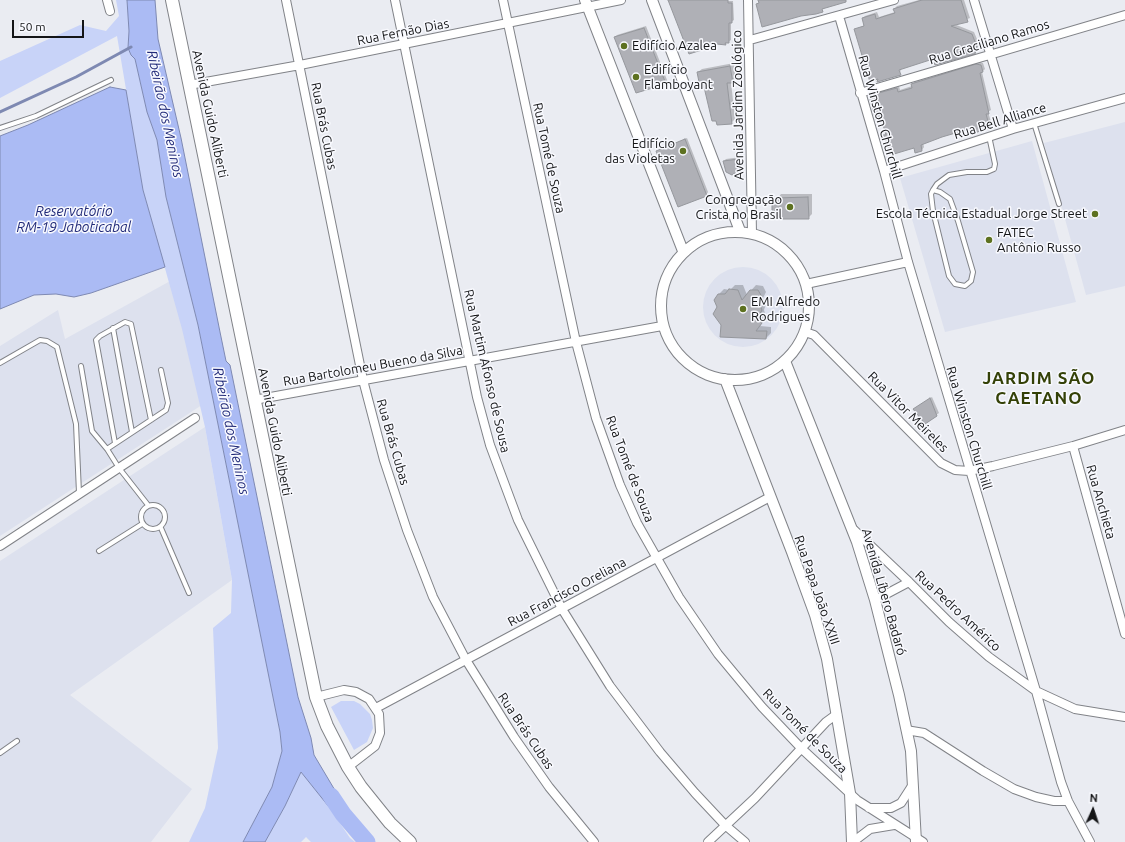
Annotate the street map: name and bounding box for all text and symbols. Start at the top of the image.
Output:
scale bar [14,12,86,38]
street label: Rua Fernão Dias [356,15,450,49]
street label: Rua Graciliano Ramos [927,16,1051,68]
text: 50 m [19,20,46,33]
street label: Avenida Jardim Zoológico [729,30,747,180]
place label: Edifício Azalea [632,38,717,54]
marker: Edifício Azalea [619,41,629,51]
water label: Ribeirão dos Meninos [143,49,187,179]
street label: Avenida Guido Aliberti [189,49,231,179]
street label: Rua Winston Churchill [855,53,905,181]
place label: Edifício Flamboyant [644,62,713,93]
marker: Edifício Flamboyant [631,72,641,82]
street label: Rua Brás Cubas [308,81,340,171]
street label: Rua Bell Alliance [952,99,1048,143]
street label: Rua Tomé de Souza [530,101,568,215]
place label: Edifício das Violetas [605,136,675,167]
marker: Edifício das Violetas [678,146,688,156]
place label: Congregação Crista no Brasil [695,192,782,223]
marker: Congregação Crista no Brasil [785,202,795,212]
water label: Reservatório RM-19 Jaboticabal [16,203,132,236]
place label: Escola Técnica Estadual Jorge Street [876,206,1087,222]
marker: Escola Técnica Estadual Jorge Street [1090,209,1100,219]
place label: FATEC Antônio Russo [997,225,1081,256]
marker: FATEC Antônio Russo [984,235,994,245]
street label: Rua Martim Afonso de Sousa [461,288,513,454]
place label: EMI Alfredo Rodrigues [751,294,820,325]
marker: EMI Alfredo Rodrigues [738,304,748,314]
street label: Rua Bartolomeu Bueno da Silva [282,343,464,389]
street label: Rua Winston Churchill [943,365,995,491]
water label: Ribeirão dos Meninos [209,366,253,496]
street label: Avenida Guido Aliberti [255,367,295,497]
street label: Rua Vitor Meireles [864,368,952,456]
district label: JARDIM SÃO CAETANO [983,368,1095,408]
street label: Rua Brás Cubas [373,397,413,487]
street label: Rua Tomé de Souza [602,413,658,525]
street label: Rua Anchieta [1083,463,1119,541]
street label: Avenida Líbero Badaró [858,527,910,657]
street label: Rua Papa João XXIII [791,533,843,647]
street label: Rua Francisco Oreliana [505,554,629,630]
street label: Rua Pedro Américo [912,567,1004,655]
street label: Rua Tomé de Souza [760,686,850,776]
street label: Rua Brás Cubas [495,690,557,772]
north arrow [1073,790,1113,830]
text: N [1089,792,1098,804]

